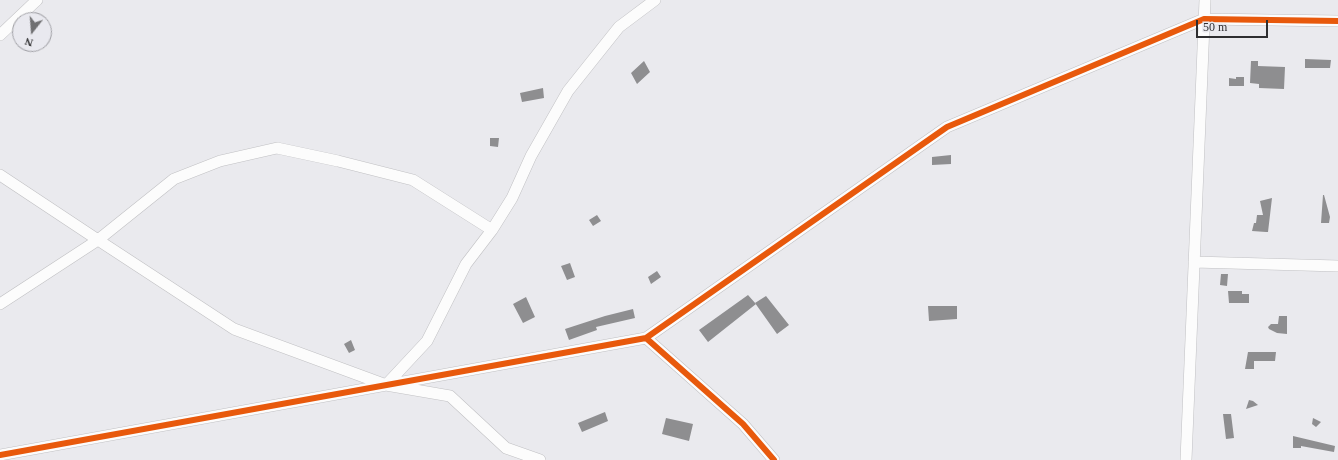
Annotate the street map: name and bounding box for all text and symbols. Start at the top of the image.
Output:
north arrow [12,12,52,52]
scale bar [1198,12,1270,38]
text: 50 m [1203,20,1227,34]
text: N [23,36,34,49]

